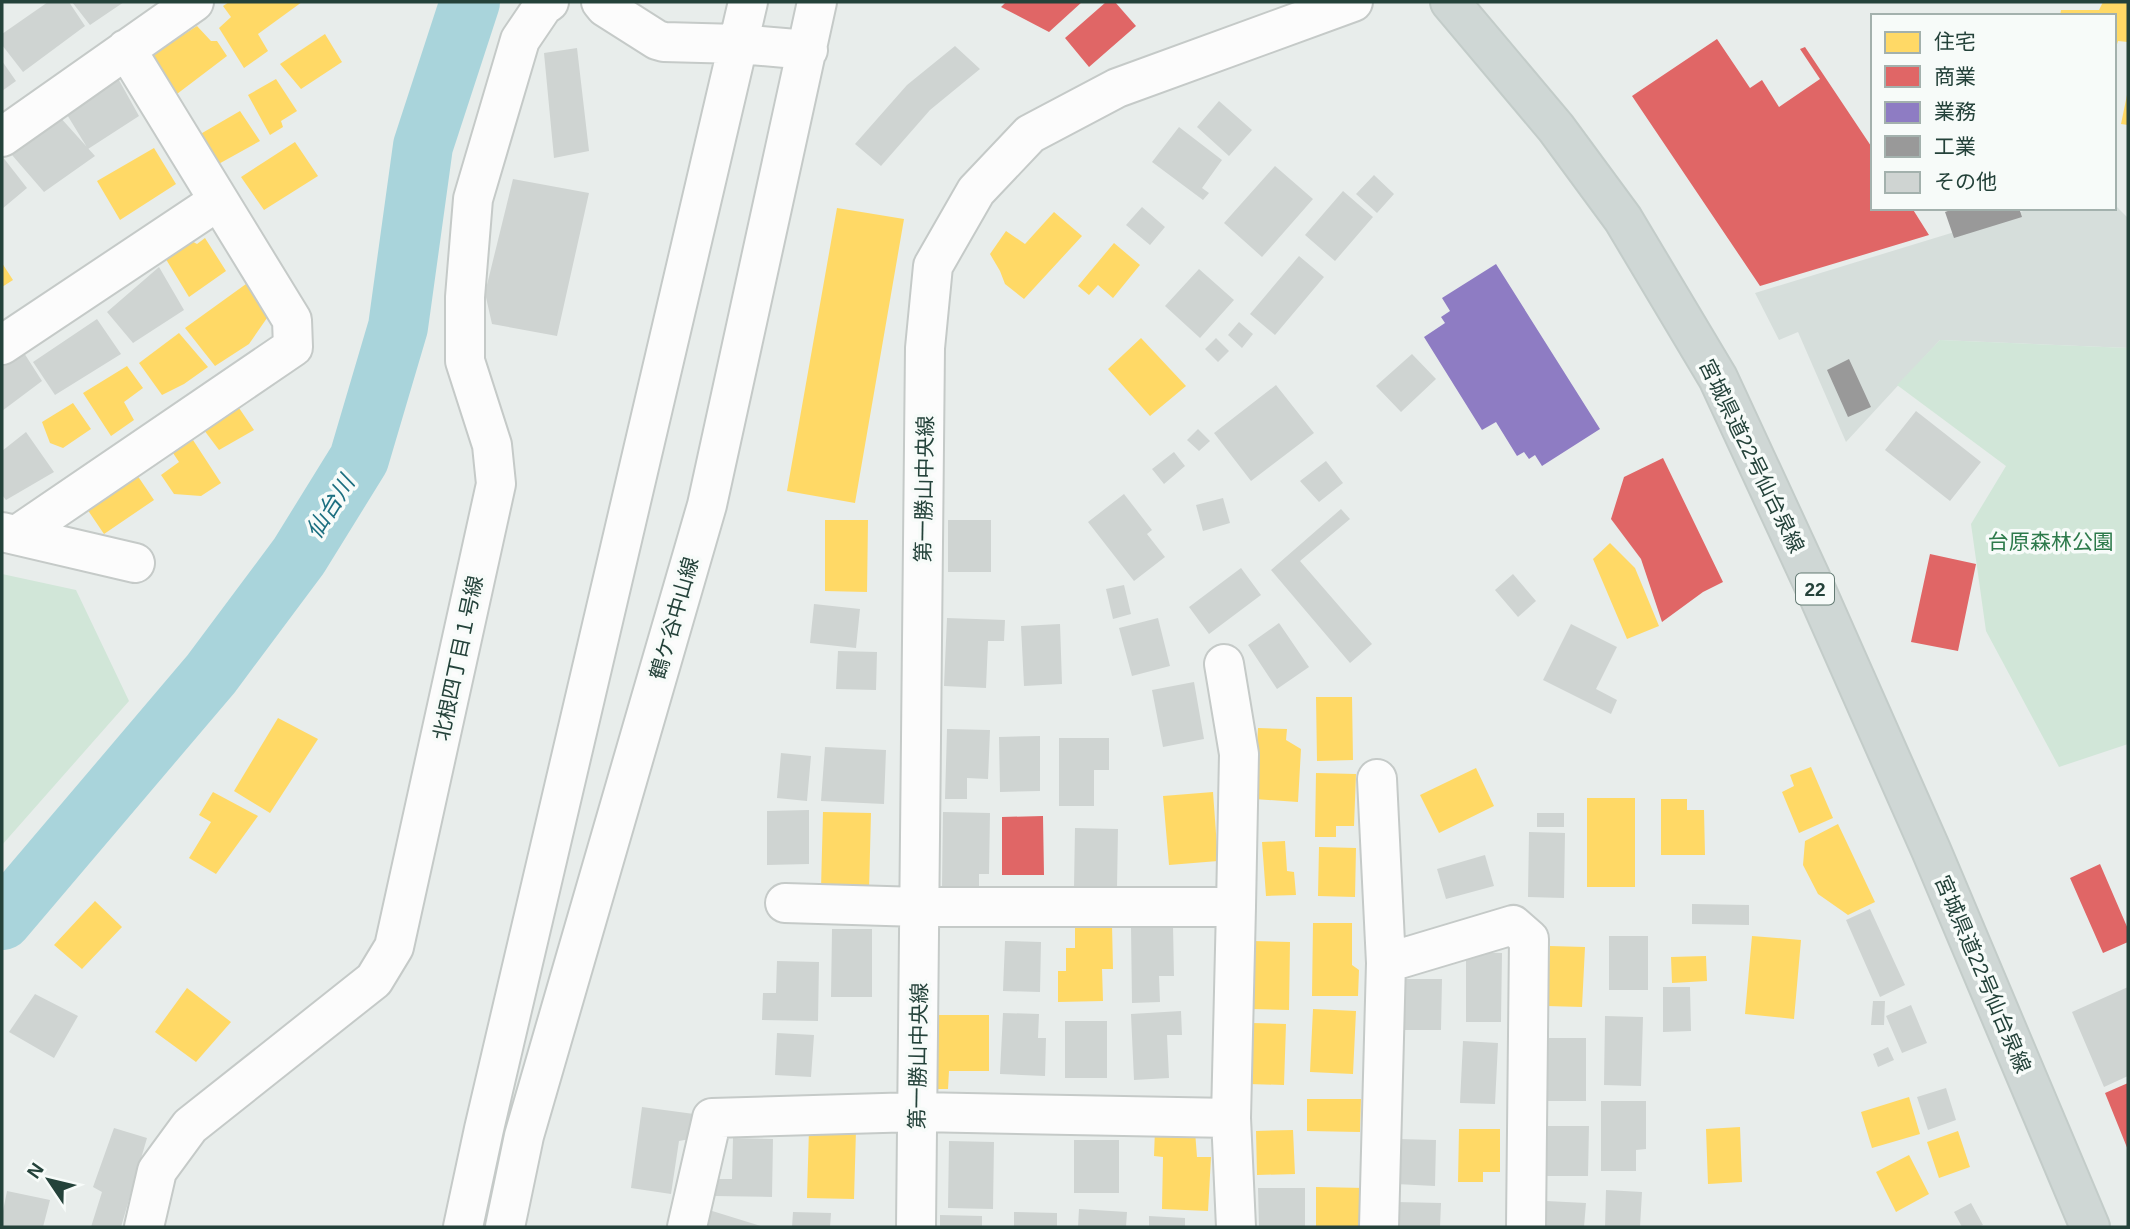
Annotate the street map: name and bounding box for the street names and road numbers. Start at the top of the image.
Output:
street label: 宮城県道22号仙台泉線 [1695,356,1809,556]
street label: 第一勝山中央線 [911,415,937,563]
street label: 鶴ケ谷中山線 [646,554,702,682]
street label: 北根四丁目１号線 [429,573,487,743]
road number: 22 [1796,574,1834,604]
street label: 宮城県道22号仙台泉線 [1931,872,2035,1076]
street label: 第一勝山中央線 [905,982,931,1130]

